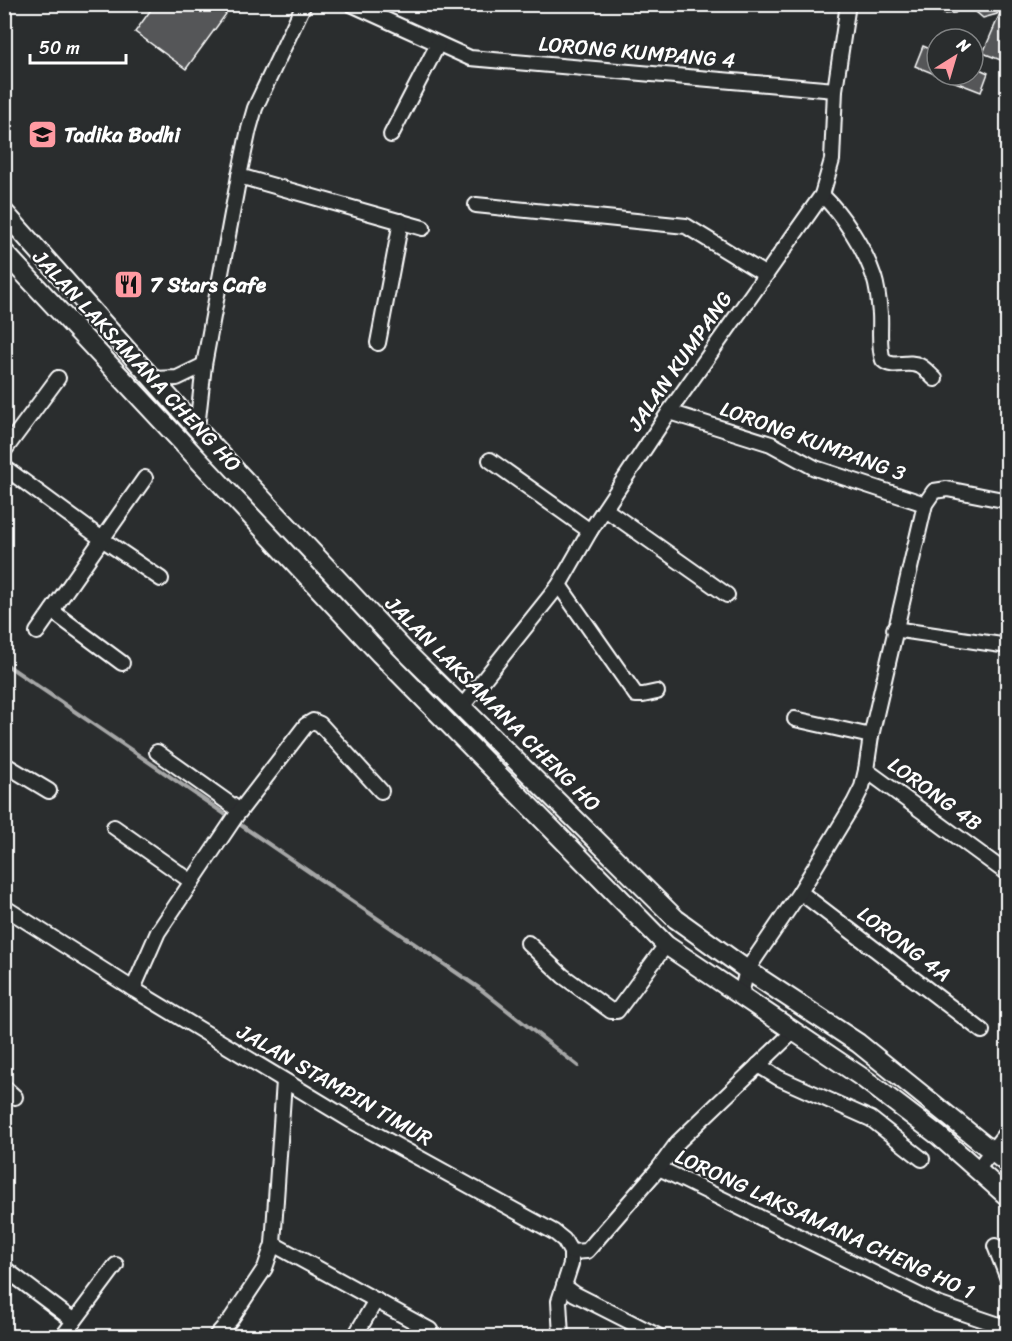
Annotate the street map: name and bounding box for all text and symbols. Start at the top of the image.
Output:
street label: LORONG KUMPANG 4 [537,24,737,80]
scale bar [30,27,126,65]
north arrow [925,27,985,87]
text: N [950,30,978,61]
text: 50 m [39,32,80,64]
place label: Tadika Bodhi [64,116,181,154]
school or university icon: Tadika Bodhi [27,119,59,151]
street label: JALAN LAKSAMANA CHENG HO [22,240,251,481]
place label: 7 Stars Cafe [150,266,267,304]
restaurant icon: 7 Stars Cafe [113,269,145,301]
street label: JALAN KUMPANG [617,283,743,440]
street label: LORONG KUMPANG 3 [715,390,912,492]
street label: JALAN LAKSAMANA CHENG HO [375,586,610,821]
street label: LORONG 4B [880,746,990,842]
street label: LORONG 4A [849,896,959,992]
street label: JALAN STAMPIN TIMUR [229,1013,440,1157]
street label: LORONG LAKSAMANA CHENG HO 1 [669,1138,981,1310]

